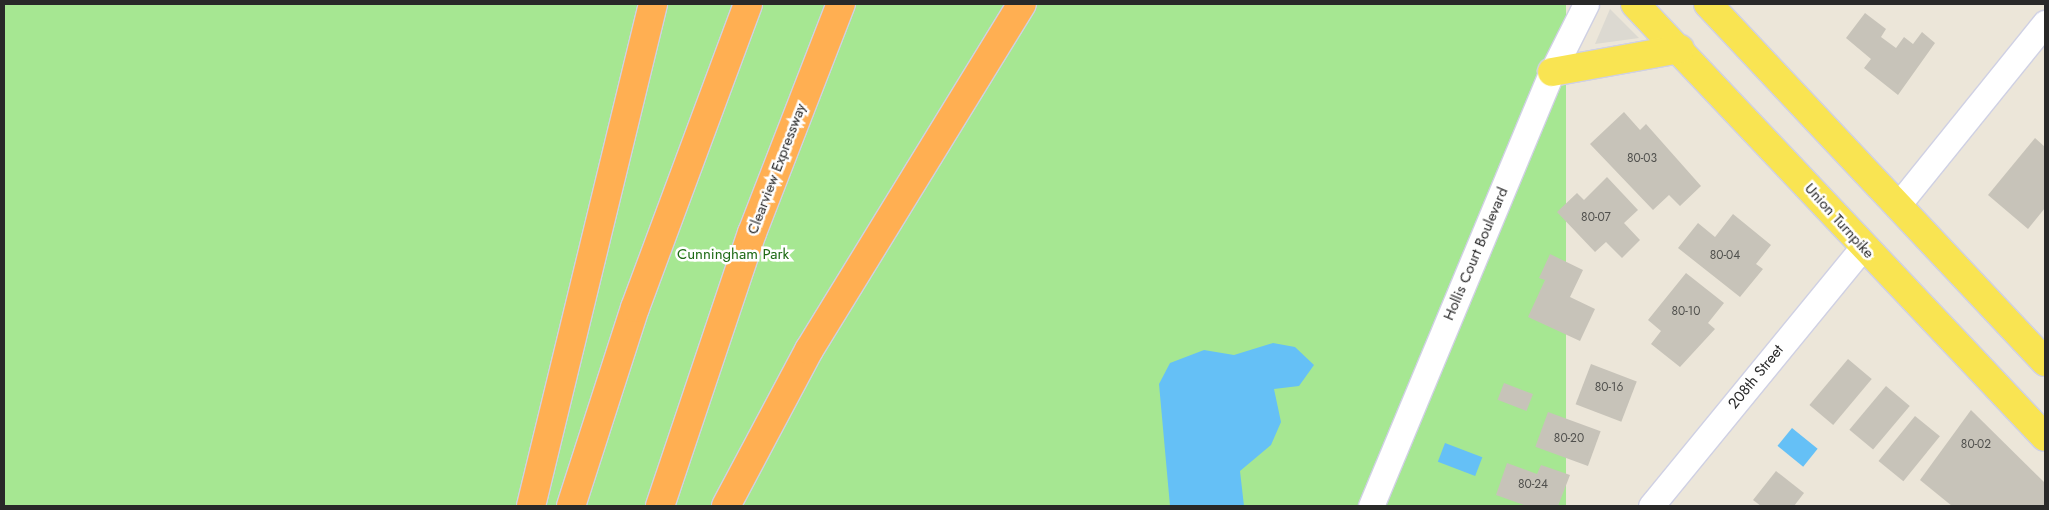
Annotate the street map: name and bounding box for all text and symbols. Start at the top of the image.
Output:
street label: Clearview Expressway [744,101,810,237]
house number: 80-03 [1627,152,1657,166]
street label: Union Turnpike [1801,180,1877,262]
street label: Hollis Court Boulevard [1440,185,1512,323]
house number: 80-07 [1581,211,1611,225]
park label: Cunningham Park [677,246,789,264]
house number: 80-04 [1710,249,1740,263]
house number: 80-10 [1672,305,1700,319]
street label: 208th Street [1725,341,1787,413]
house number: 80-16 [1595,381,1623,395]
house number: 80-20 [1554,432,1584,446]
house number: 80-02 [1961,438,1991,452]
house number: 80-24 [1518,478,1548,492]

